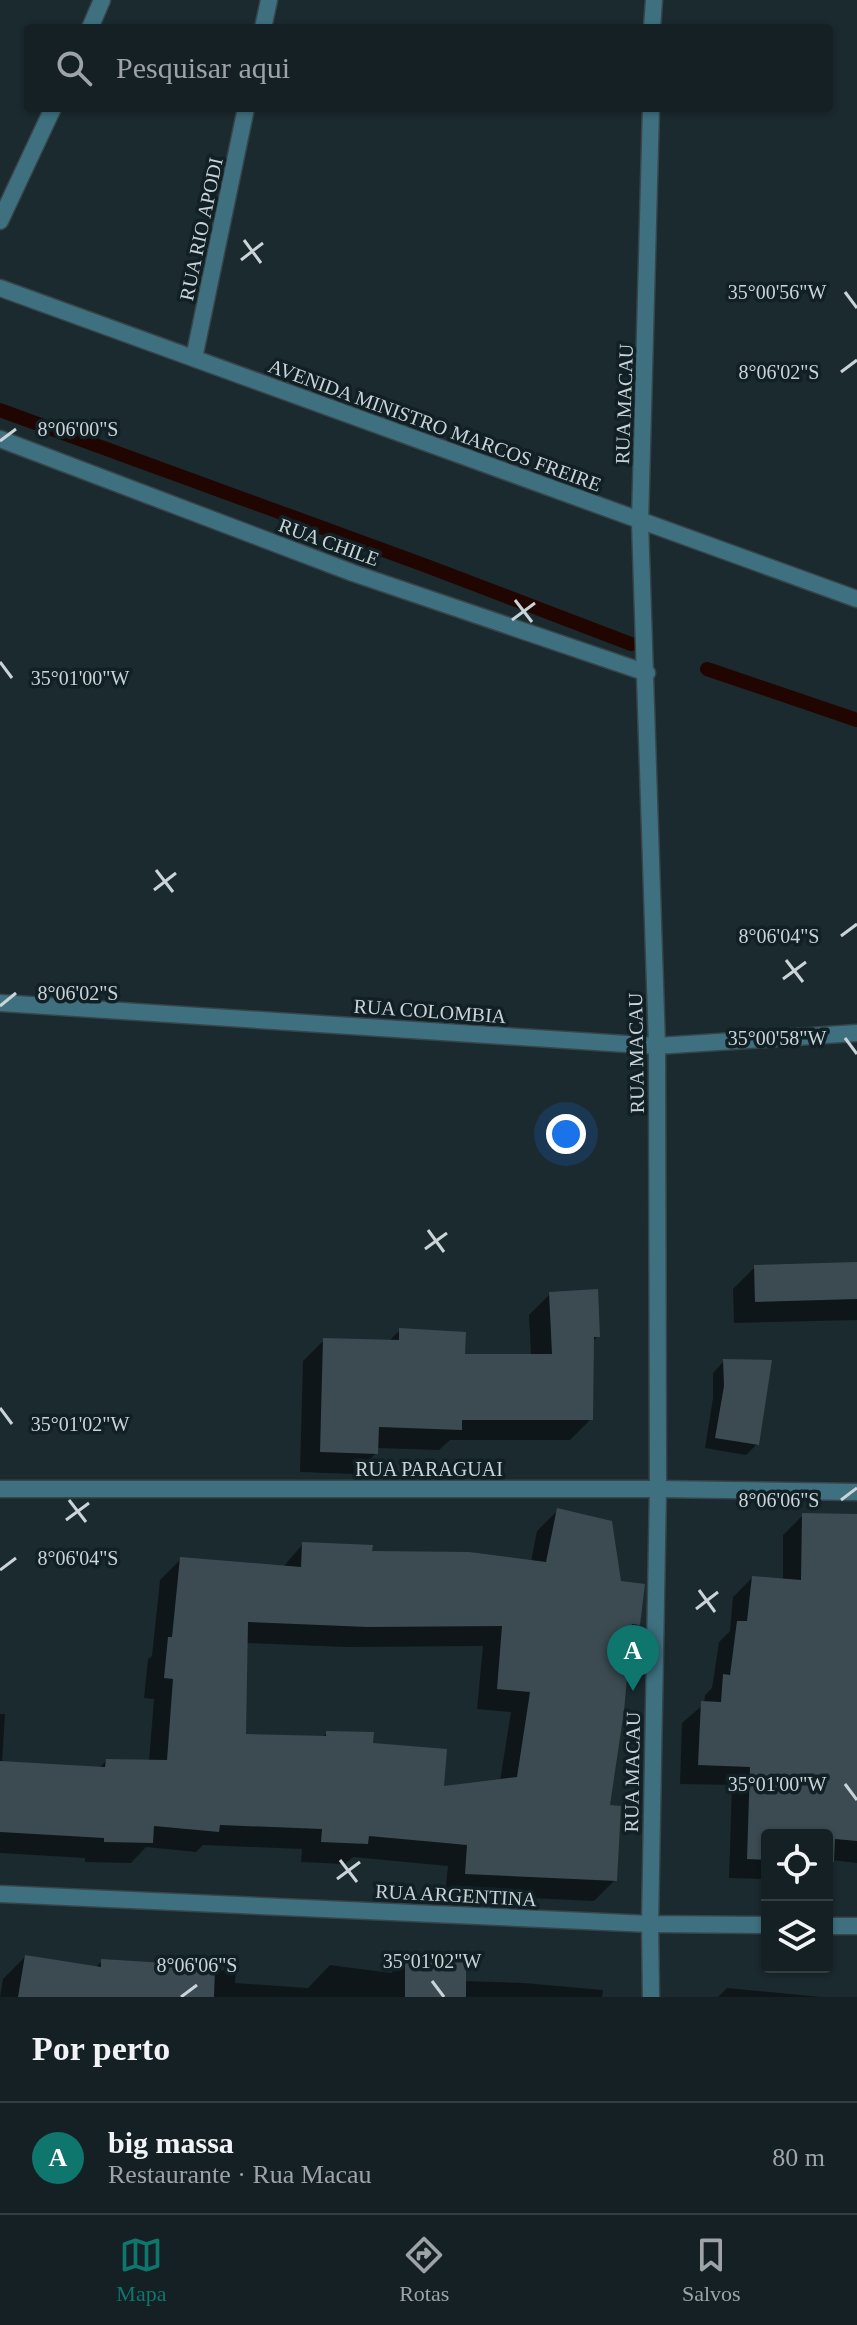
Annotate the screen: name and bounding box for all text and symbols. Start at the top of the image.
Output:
search box [24,24,833,112]
icon: search [52,46,96,90]
text: Pesquisar aqui [116,51,290,84]
street label: RUA RIO APODI [175,156,227,302]
text: 35°00'56"W [728,281,826,303]
street label: RUA MACAU [611,343,637,465]
street label: AVENIDA MINISTRO MARCOS FREIRE [266,354,604,496]
text: 8°06'02"S [739,361,819,383]
text: 8°06'00"S [38,418,118,440]
street label: RUA CHILE [276,514,382,570]
text: 35°01'00"W [31,667,129,689]
text: 8°06'04"S [739,925,819,947]
text: 8°06'02"S [38,982,118,1004]
street label: RUA MACAU [624,992,648,1113]
street label: RUA COLOMBIA [353,995,508,1027]
text: 35°00'58"W [728,1027,826,1049]
your location [546,1114,586,1154]
text: 35°01'02"W [31,1413,129,1435]
street label: RUA PARAGUAI [355,1458,503,1480]
text: 8°06'06"S [739,1489,819,1511]
text: 8°06'04"S [38,1547,118,1569]
pin: A [607,1625,659,1691]
street label: RUA MACAU [620,1711,644,1832]
text: 35°01'00"W [728,1773,826,1795]
map controls [761,1829,833,1973]
button: locate [761,1829,833,1901]
street label: RUA ARGENTINA [375,1880,538,1910]
button: layers [761,1901,833,1973]
text: 35°01'02"W [383,1950,481,1972]
text: 8°06'06"S [157,1954,237,1976]
text: Por perto [32,2030,170,2067]
text: big massa [108,2126,234,2159]
text: A [49,2143,67,2172]
text: 80 m [772,2143,825,2172]
text: Restaurante · Rua Macau [108,2160,372,2189]
tab: Mapa [116,2233,166,2307]
tab: Rotas [399,2233,449,2307]
tab: Salvos [682,2233,741,2307]

